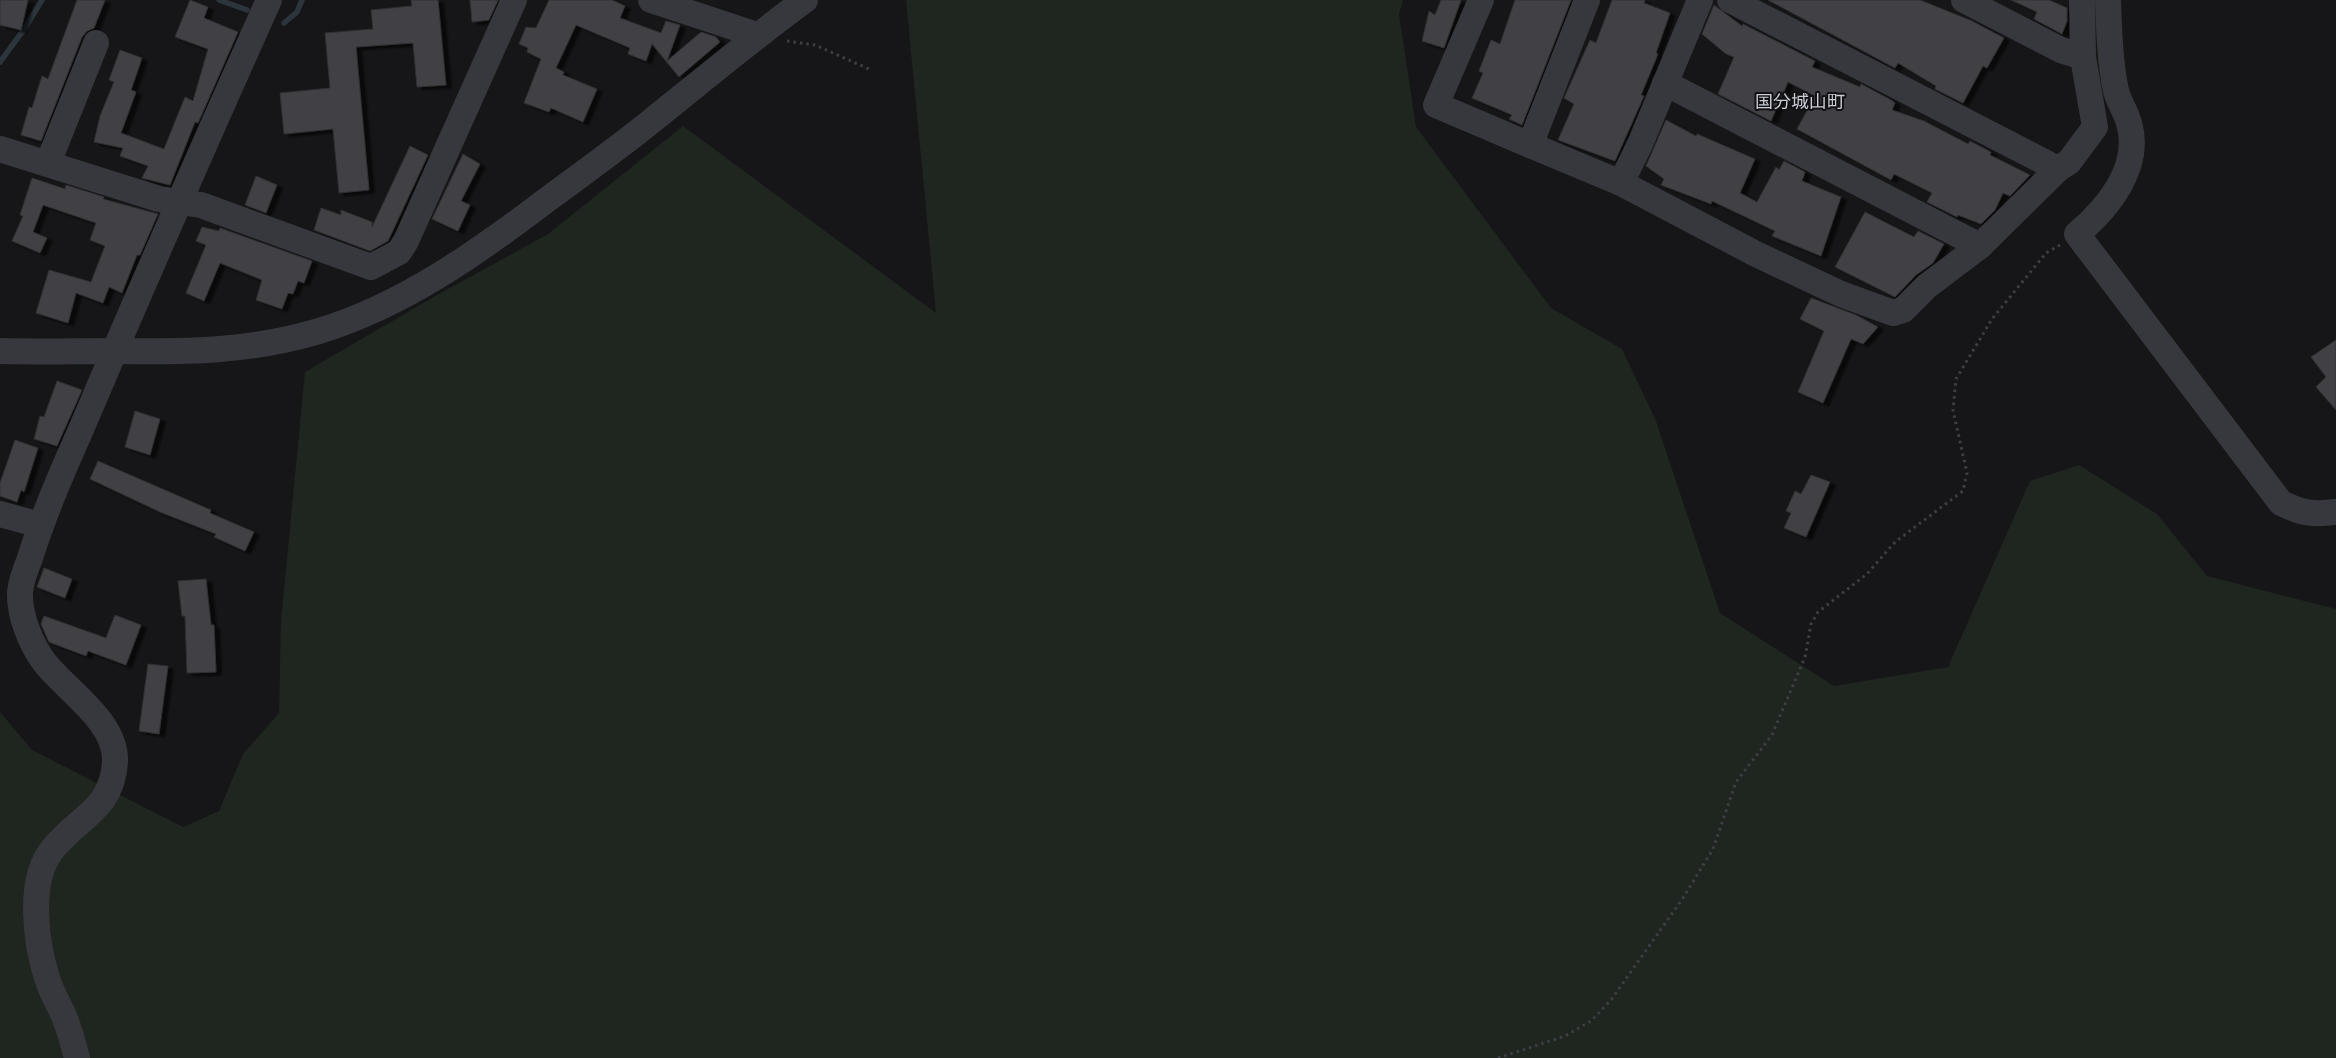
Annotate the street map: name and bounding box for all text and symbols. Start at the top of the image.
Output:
district label: 国分城山町 [1755,91,1845,112]

